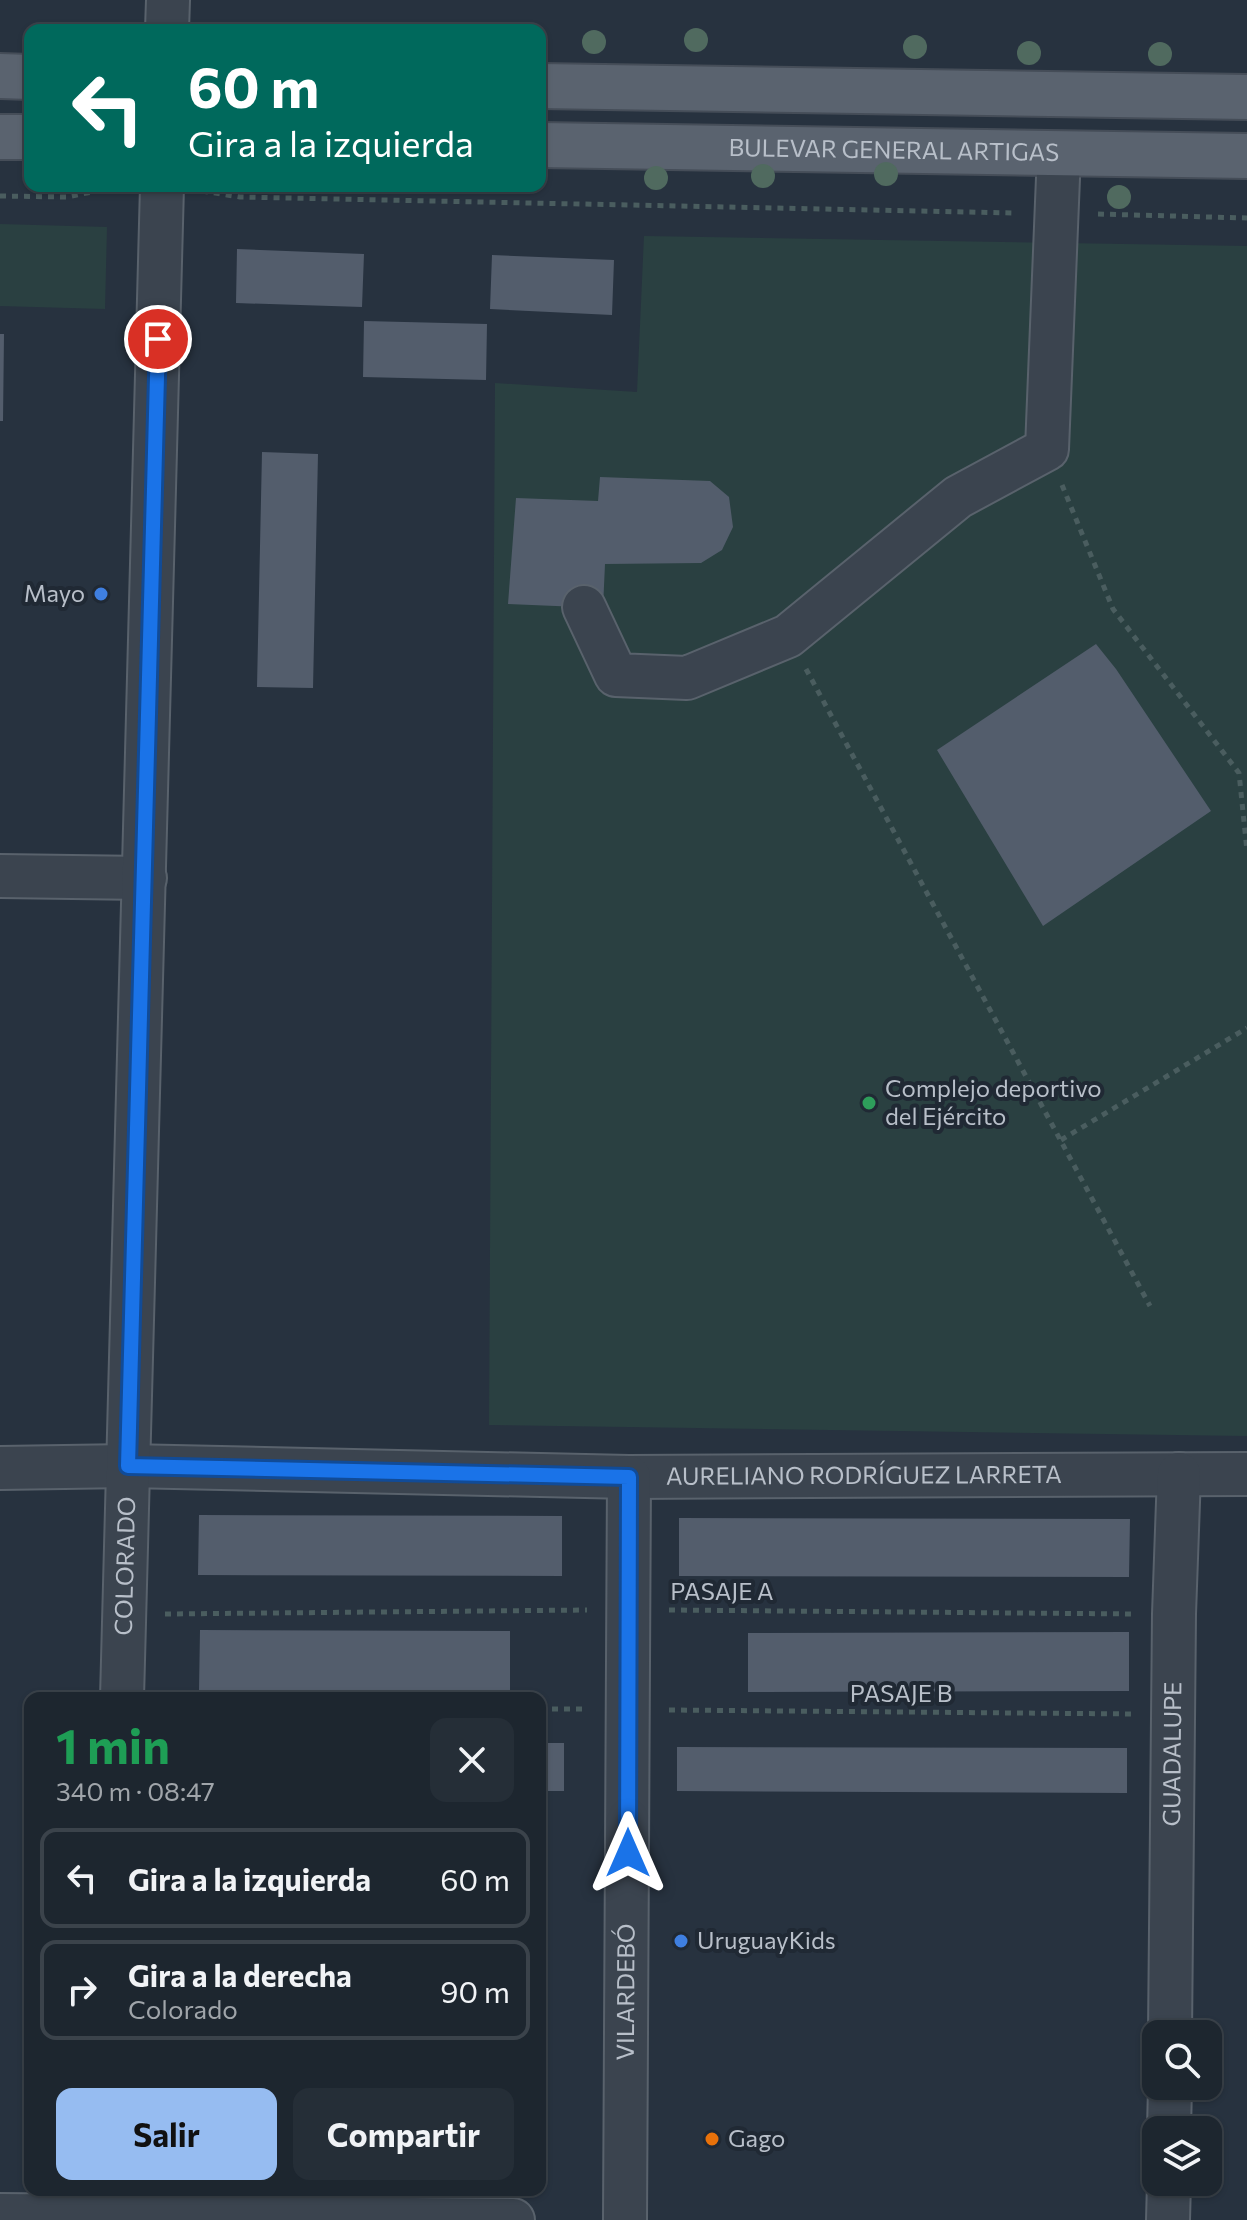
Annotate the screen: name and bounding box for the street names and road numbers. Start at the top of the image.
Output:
street label: BULEVAR GENERAL ARTIGAS [728,132,1060,166]
street label: AURELIANO RODRÍGUEZ LARRETA [666,1459,1062,1490]
street label: COLORADO [108,1496,140,1636]
street label: PASAJE A [670,1576,774,1605]
street label: PASAJE B [850,1678,952,1707]
street label: GUADALUPE [1156,1681,1186,1827]
street label: VILARDEBÓ [610,1924,640,2060]

